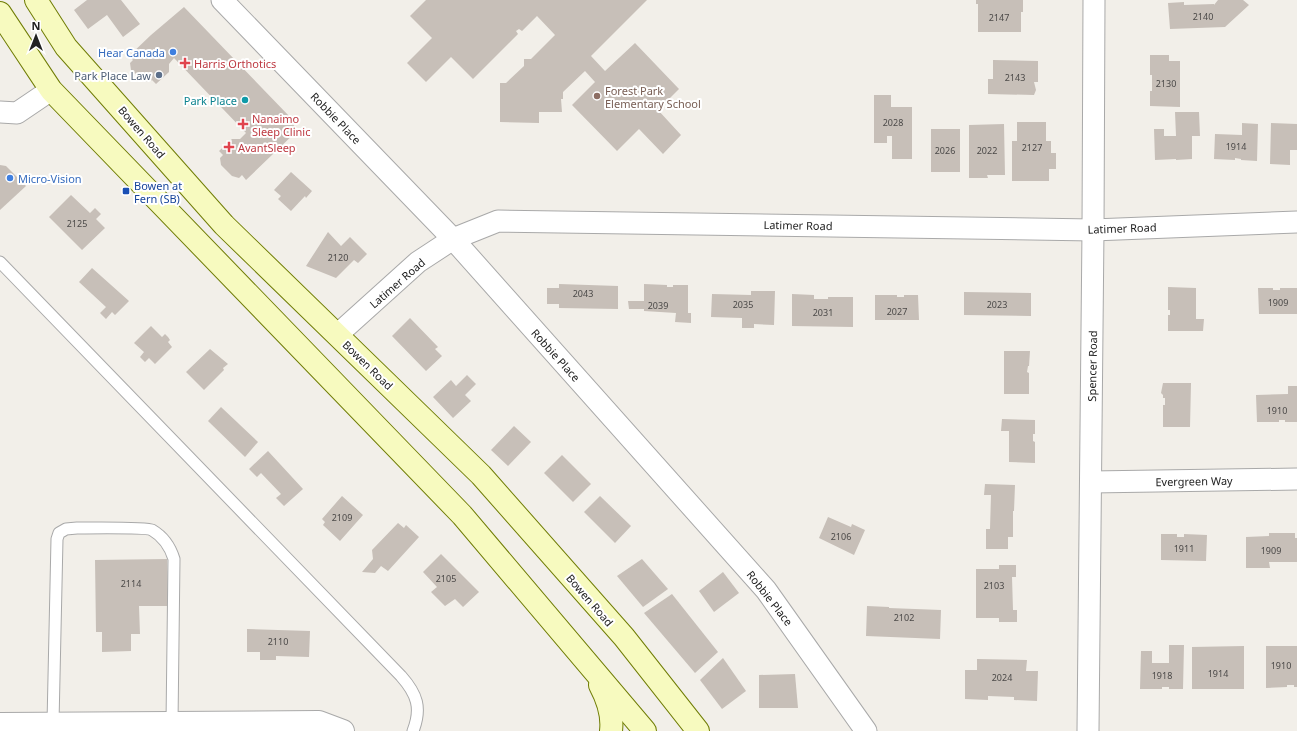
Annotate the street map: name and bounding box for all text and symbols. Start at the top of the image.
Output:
house number: 2140 [1193,10,1213,23]
house number: 2147 [989,11,1009,24]
north arrow [16,16,56,56]
text: N [32,18,40,33]
place label: Hear Canada [98,45,165,60]
marker: Hear Canada [168,47,178,57]
place label: Harris Orthotics [194,56,276,71]
marker: Harris Orthotics [179,57,191,69]
place label: Park Place Law [74,68,151,83]
marker: Park Place Law [154,70,164,80]
house number: 2143 [1005,71,1025,84]
house number: 2130 [1156,77,1176,90]
place label: Forest Park Elementary School [605,83,701,111]
street label: Robbie Place [308,89,364,147]
marker: Forest Park Elementary School [592,91,602,101]
place label: Park Place [184,93,237,108]
marker: Park Place [240,95,250,105]
street label: Bowen Road [115,103,169,161]
place label: Nanaimo Sleep Clinic [252,111,310,139]
house number: 2028 [883,116,903,129]
marker: Nanaimo Sleep Clinic [237,118,249,130]
place label: AvantSleep [238,140,296,155]
house number: 1914 [1226,140,1246,153]
marker: AvantSleep [223,141,235,153]
house number: 2127 [1022,141,1042,154]
house number: 2026 [935,144,955,157]
house number: 2022 [977,144,997,157]
place label: Micro-Vision [18,171,82,186]
marker: Micro-Vision [5,173,15,183]
place label: Bowen at Fern (SB) [134,178,182,206]
marker: Bowen at Fern (SB) [121,186,131,196]
house number: 2125 [67,217,87,230]
street label: Latimer Road [763,217,833,233]
street label: Latimer Road [1087,219,1157,237]
house number: 2120 [328,251,348,264]
street label: Latimer Road [366,255,428,311]
house number: 2043 [573,287,593,300]
house number: 1909 [1268,296,1288,309]
house number: 2035 [733,298,753,311]
house number: 2023 [987,298,1007,311]
house number: 2039 [648,299,668,312]
house number: 2027 [887,305,907,318]
house number: 2031 [813,306,833,319]
street label: Robbie Place [528,325,584,385]
street label: Spencer Road [1084,330,1100,402]
street label: Bowen Road [340,337,396,393]
house number: 1910 [1267,404,1287,417]
street label: Evergreen Way [1155,473,1233,489]
house number: 2109 [332,511,352,524]
house number: 2106 [831,530,851,543]
house number: 1911 [1174,542,1194,555]
house number: 1909 [1261,544,1281,557]
street label: Robbie Place [744,567,796,629]
street label: Bowen Road [563,571,617,629]
house number: 2105 [436,572,456,585]
house number: 2114 [121,577,141,590]
house number: 2103 [984,579,1004,592]
house number: 2102 [894,611,914,624]
house number: 2110 [268,635,288,648]
house number: 1910 [1271,659,1291,672]
house number: 1914 [1208,667,1228,680]
house number: 1918 [1152,669,1172,682]
house number: 2024 [992,671,1012,684]

